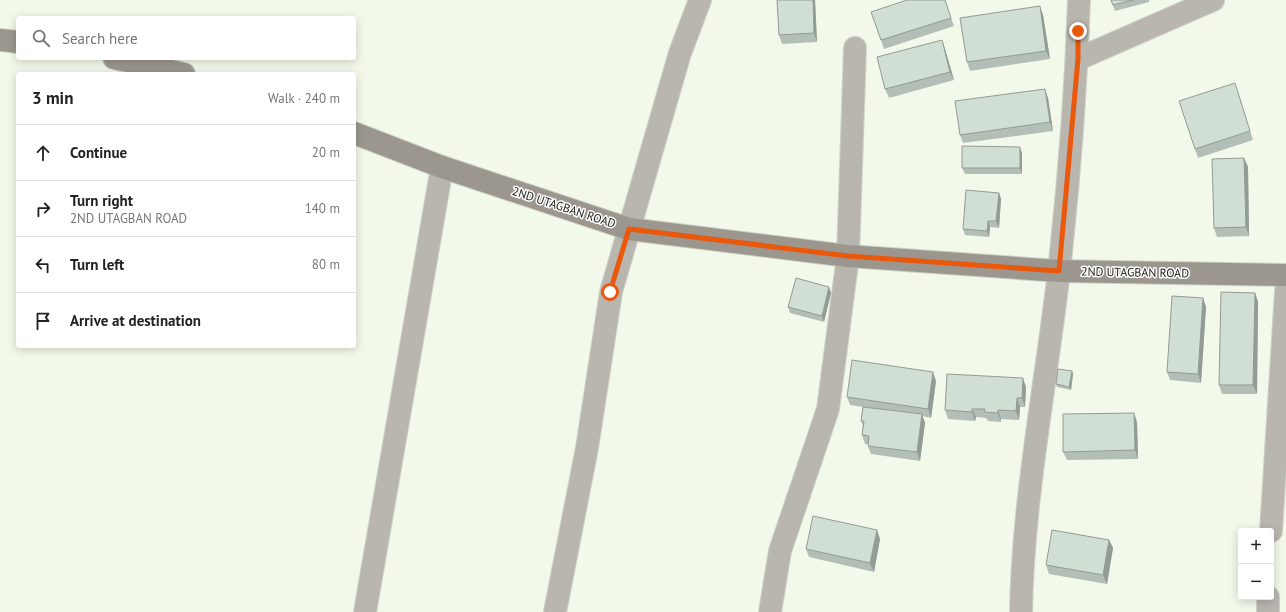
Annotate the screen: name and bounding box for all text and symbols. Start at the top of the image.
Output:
search box [16,16,356,60]
route end [1069,22,1087,40]
icon: search [30,27,52,49]
text: Search here [62,29,138,48]
text: 3 min [32,87,73,109]
text: Walk · 240 m [268,90,340,107]
icon: ahead [32,142,54,164]
text: Continue [70,143,127,162]
text: 20 m [312,144,340,161]
street label: 2ND UTAGBAN ROAD [510,183,618,231]
text: Turn right [70,191,133,210]
icon: right [32,198,54,220]
text: 140 m [305,200,340,217]
text: 2ND UTAGBAN ROAD [70,210,187,227]
icon: left [32,254,54,276]
text: Turn left [70,255,124,274]
text: 80 m [312,256,340,273]
street label: 2ND UTAGBAN ROAD [1081,264,1189,280]
route start [601,283,619,301]
icon: arrive [32,310,54,332]
text: Arrive at destination [70,311,201,330]
map controls [1238,528,1274,600]
button: + [1238,528,1274,564]
button: − [1238,564,1274,600]

